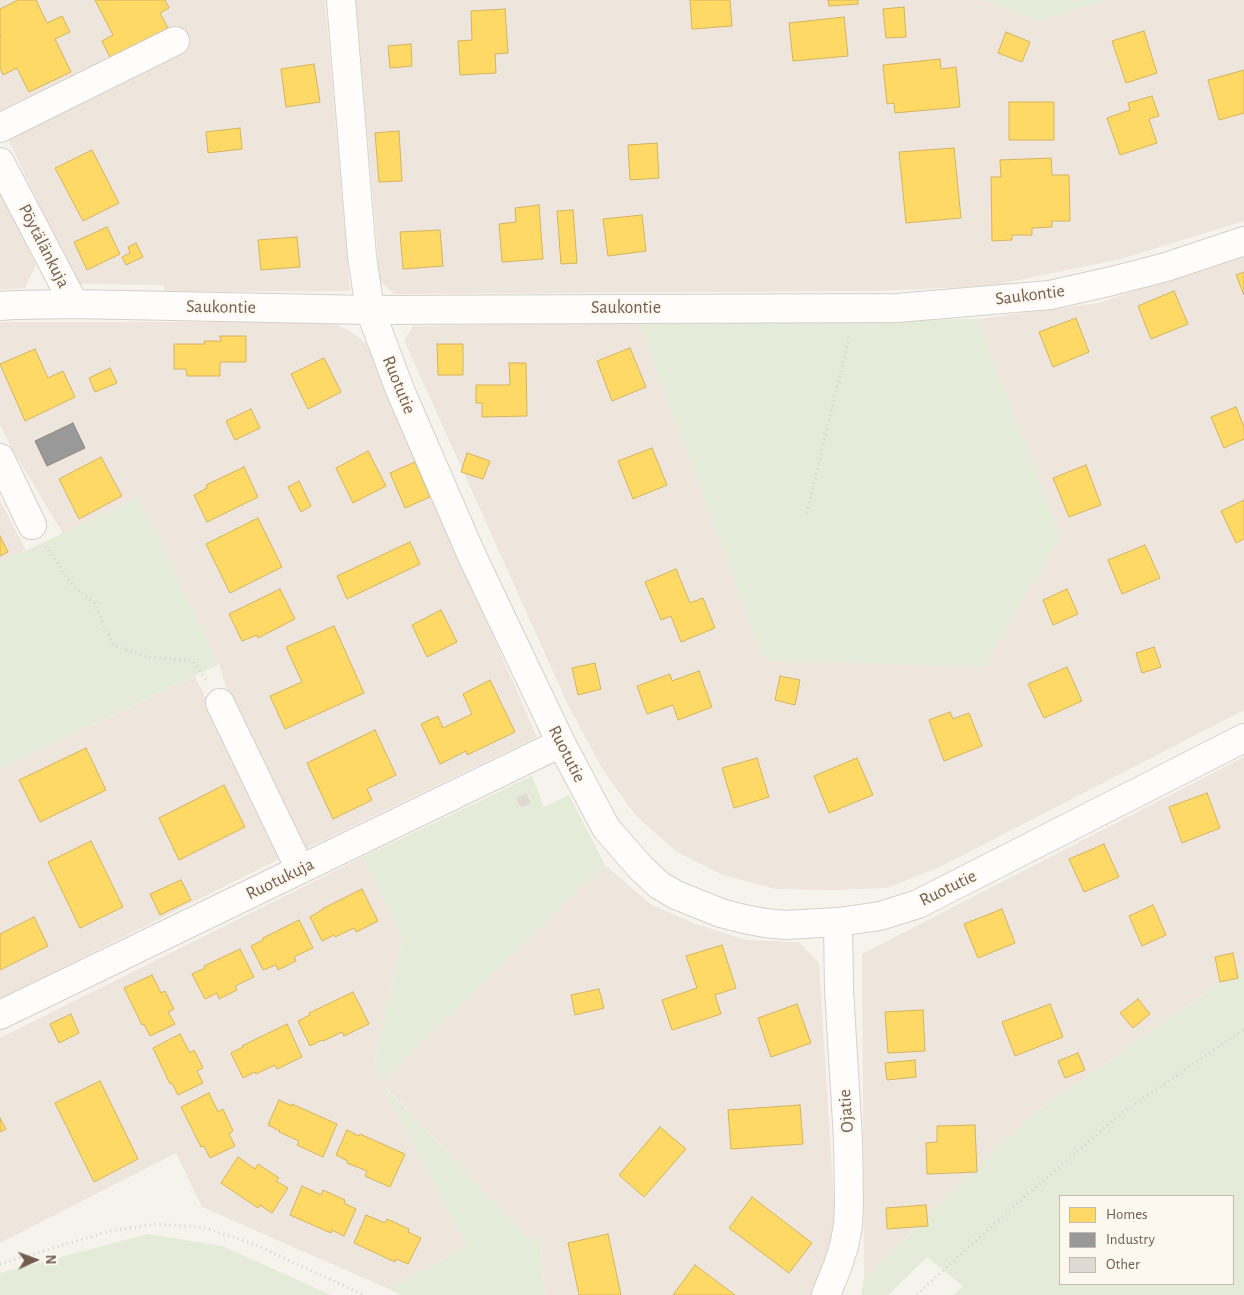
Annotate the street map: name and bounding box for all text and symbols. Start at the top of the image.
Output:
street label: Pöytälänkuja [14,200,74,292]
street label: Saukontie [994,280,1066,310]
street label: Saukontie [186,296,256,318]
street label: Saukontie [591,297,661,319]
street label: Ruotutie [378,353,420,417]
street label: Ruotutie [544,722,590,786]
street label: Ruotukuja [242,853,318,905]
street label: Ruotutie [916,865,980,911]
street label: Ojatie [834,1089,858,1133]
legend [1059,1195,1234,1285]
text: Homes [1106,1207,1148,1222]
text: Industry [1106,1232,1155,1247]
north arrow [10,1235,60,1285]
text: N [43,1254,57,1265]
text: Other [1106,1257,1140,1272]

